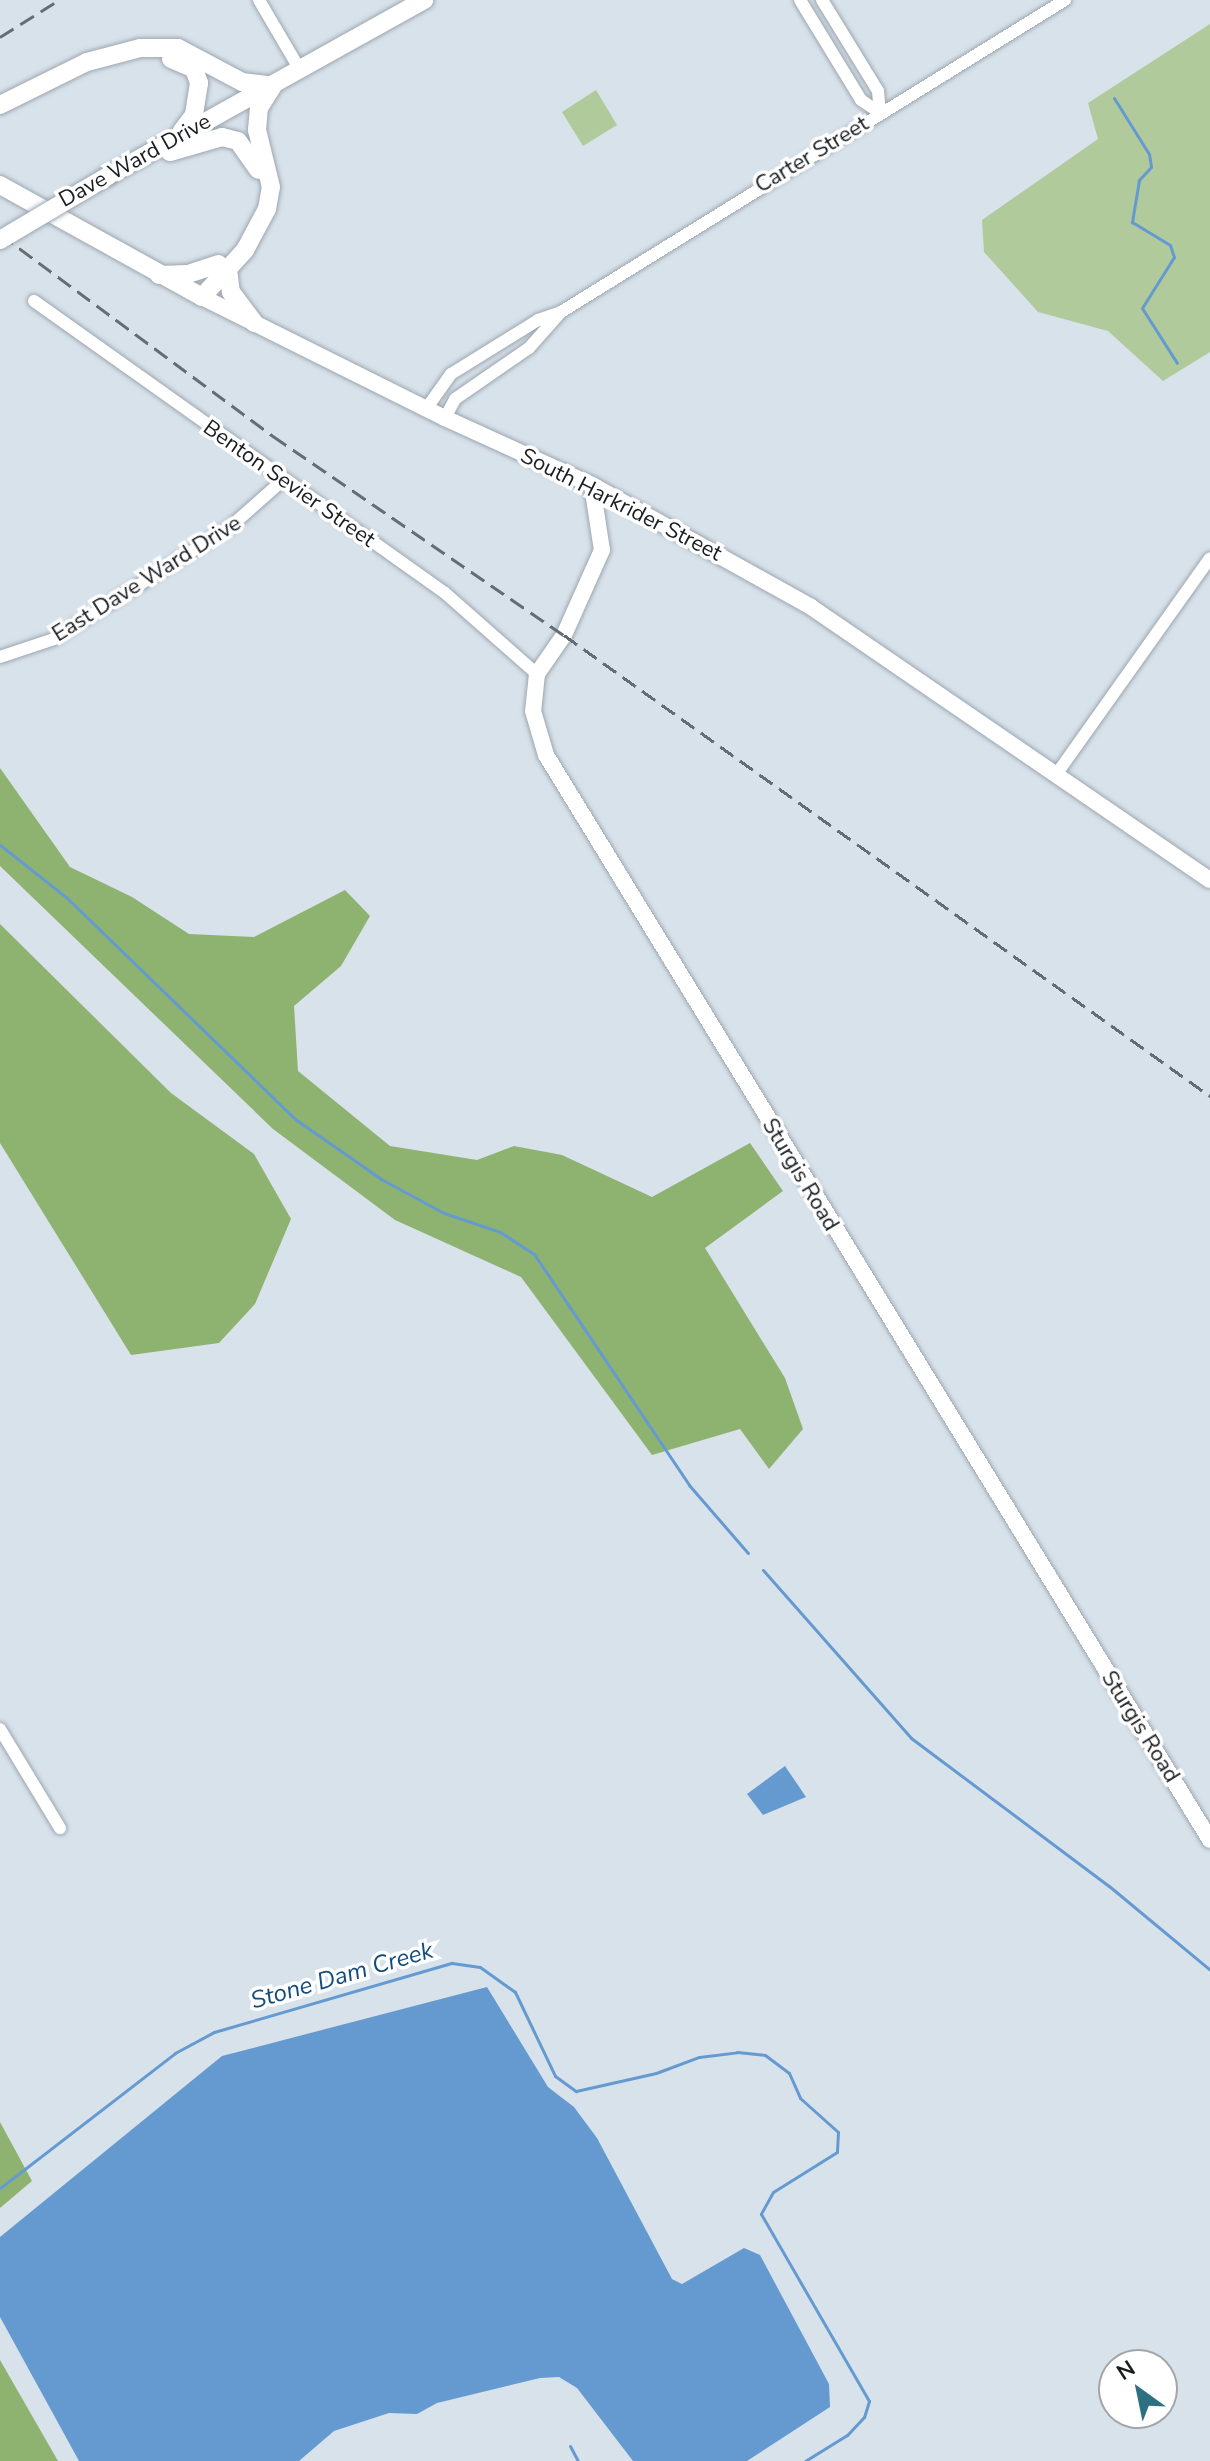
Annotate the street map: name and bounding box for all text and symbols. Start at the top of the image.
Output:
street label: Dave Ward Drive [55,108,215,214]
street label: Carter Street [751,111,873,199]
street label: Benton Sevier Street [198,415,380,553]
street label: South Harkrider Street [516,443,726,567]
street label: East Dave Ward Drive [48,510,246,648]
street label: Sturgis Road [756,1114,844,1236]
street label: Sturgis Road [1095,1666,1185,1788]
water label: Stone Dam Creek [248,1936,436,2016]
north arrow [1098,2349,1178,2429]
text: N [1111,2353,1141,2388]

